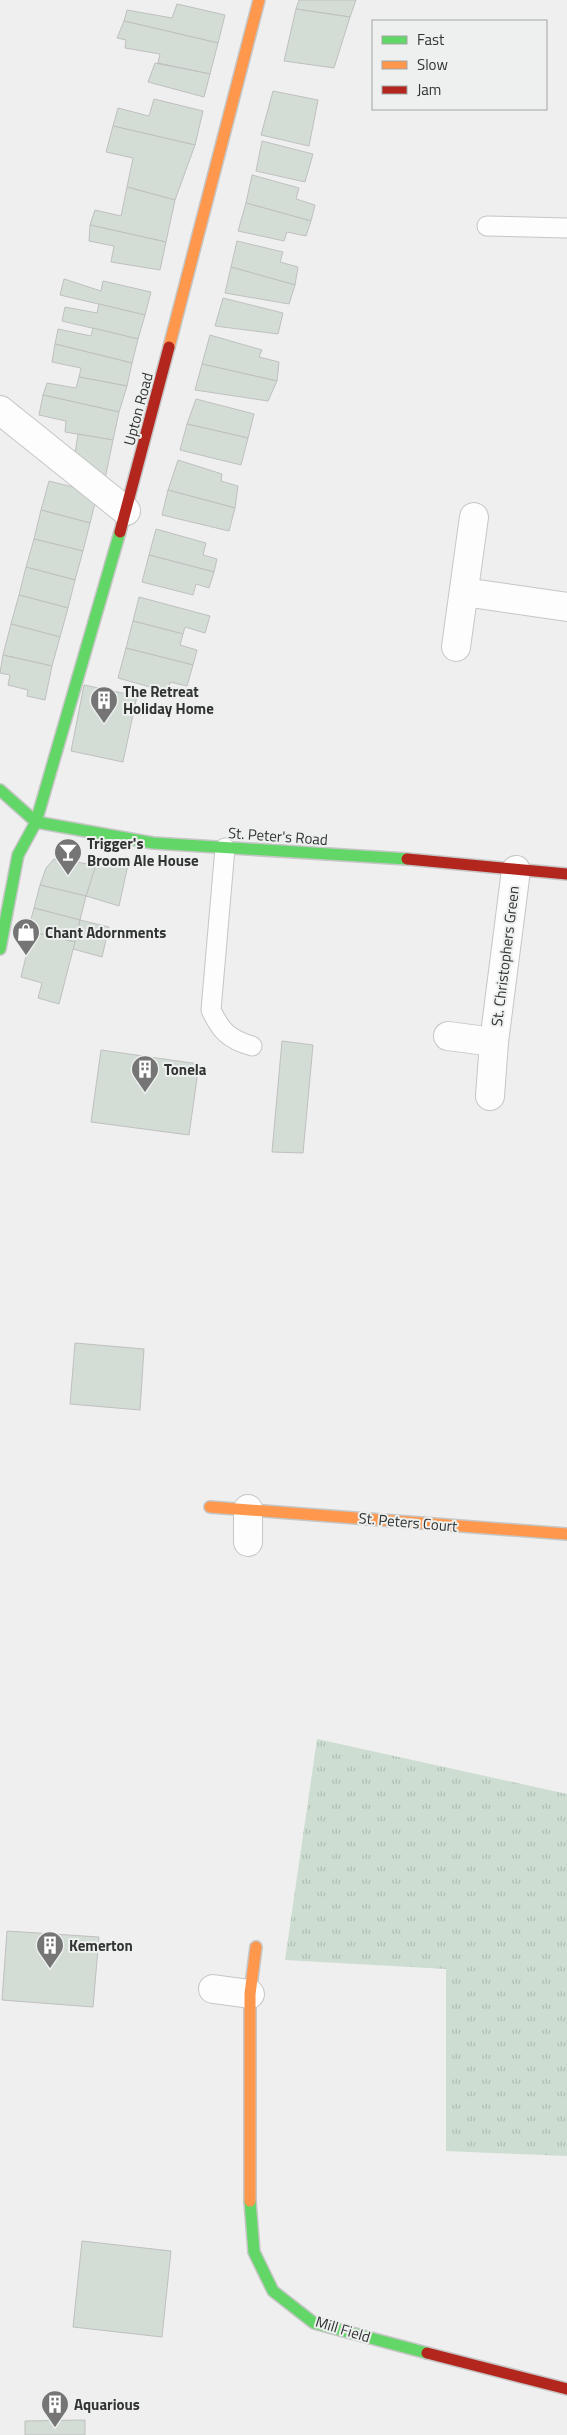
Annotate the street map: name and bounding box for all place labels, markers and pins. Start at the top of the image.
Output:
place label: The Retreat Holiday Home [123,680,214,720]
building icon: The Retreat Holiday Home [89,685,119,724]
place label: Trigger's Broom Ale House [87,832,199,872]
bar icon: Trigger's Broom Ale House [53,837,83,876]
shop icon: Chant Adornments [11,917,41,956]
place label: Chant Adornments [45,921,166,944]
building icon: Tonela [130,1054,160,1093]
place label: Tonela [164,1058,207,1081]
building icon: Kemerton [35,1930,65,1969]
place label: Kemerton [69,1934,133,1957]
building icon: Aquarious [40,2389,70,2428]
place label: Aquarious [74,2393,140,2416]

